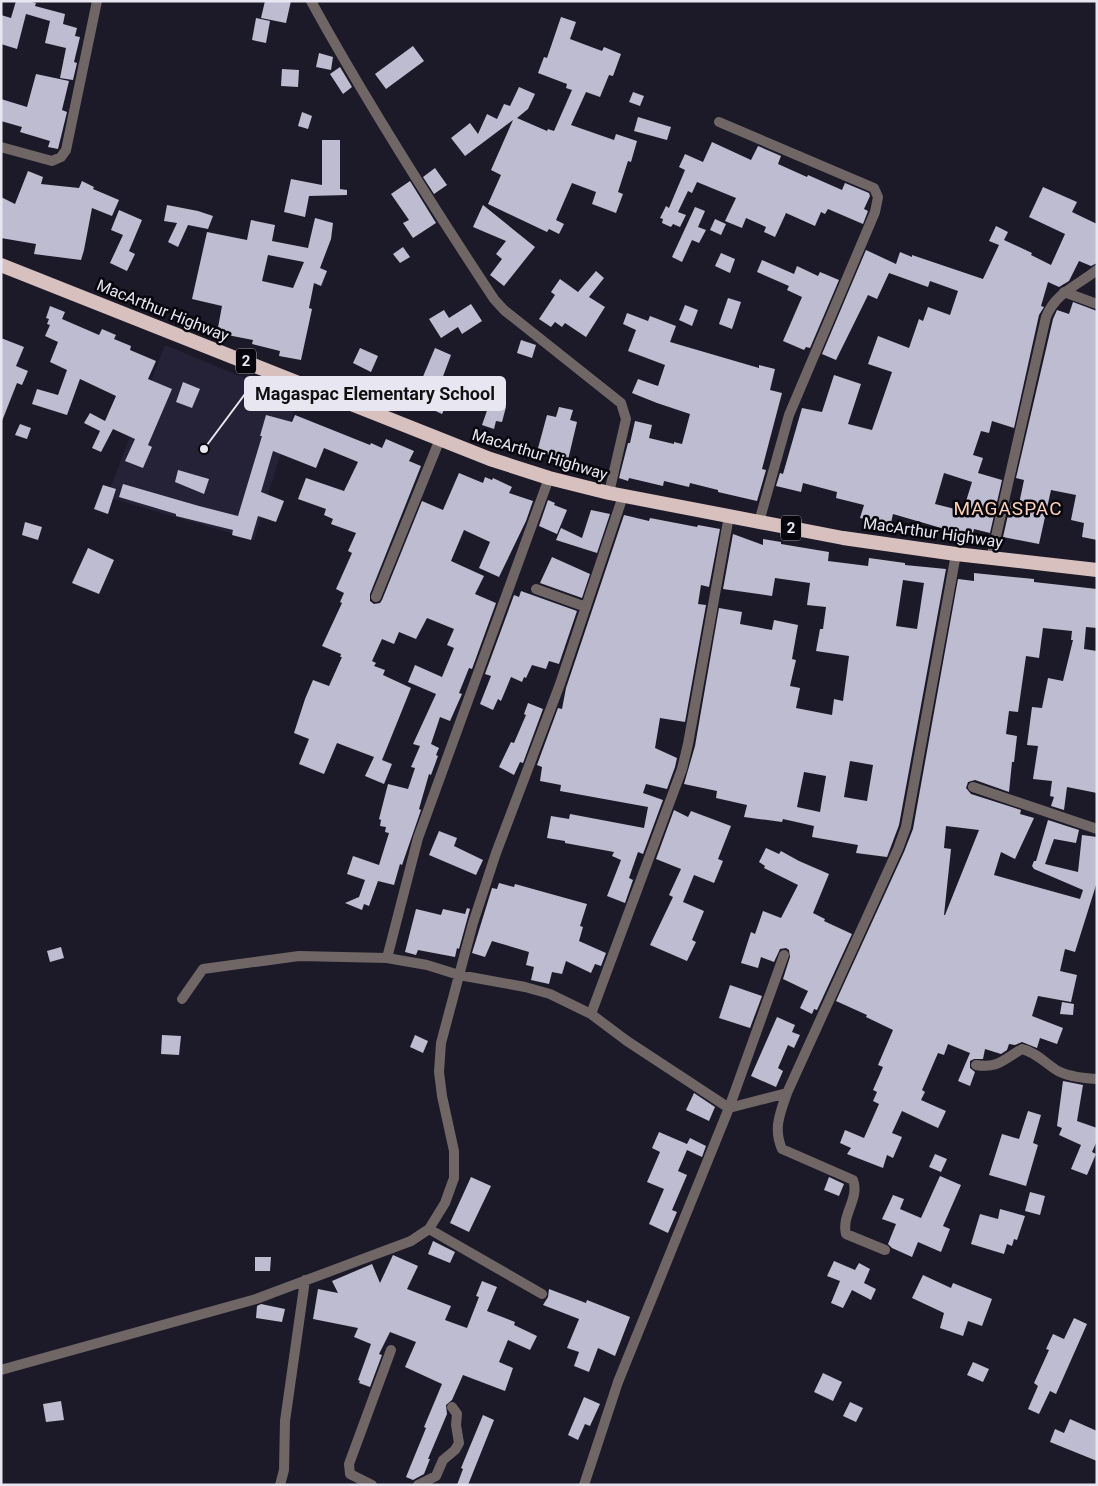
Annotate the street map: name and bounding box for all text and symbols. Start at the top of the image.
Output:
street label: MacArthur Highway [94,275,232,346]
road number: 2 [236,348,256,374]
callout: Magaspac Elementary School [245,377,505,410]
text: Magaspac Elementary School [255,383,495,404]
street label: MacArthur Highway [470,425,610,484]
district label: MAGASPAC [953,497,1063,520]
street label: MacArthur Highway [862,513,1004,552]
road number: 2 [781,516,801,540]

